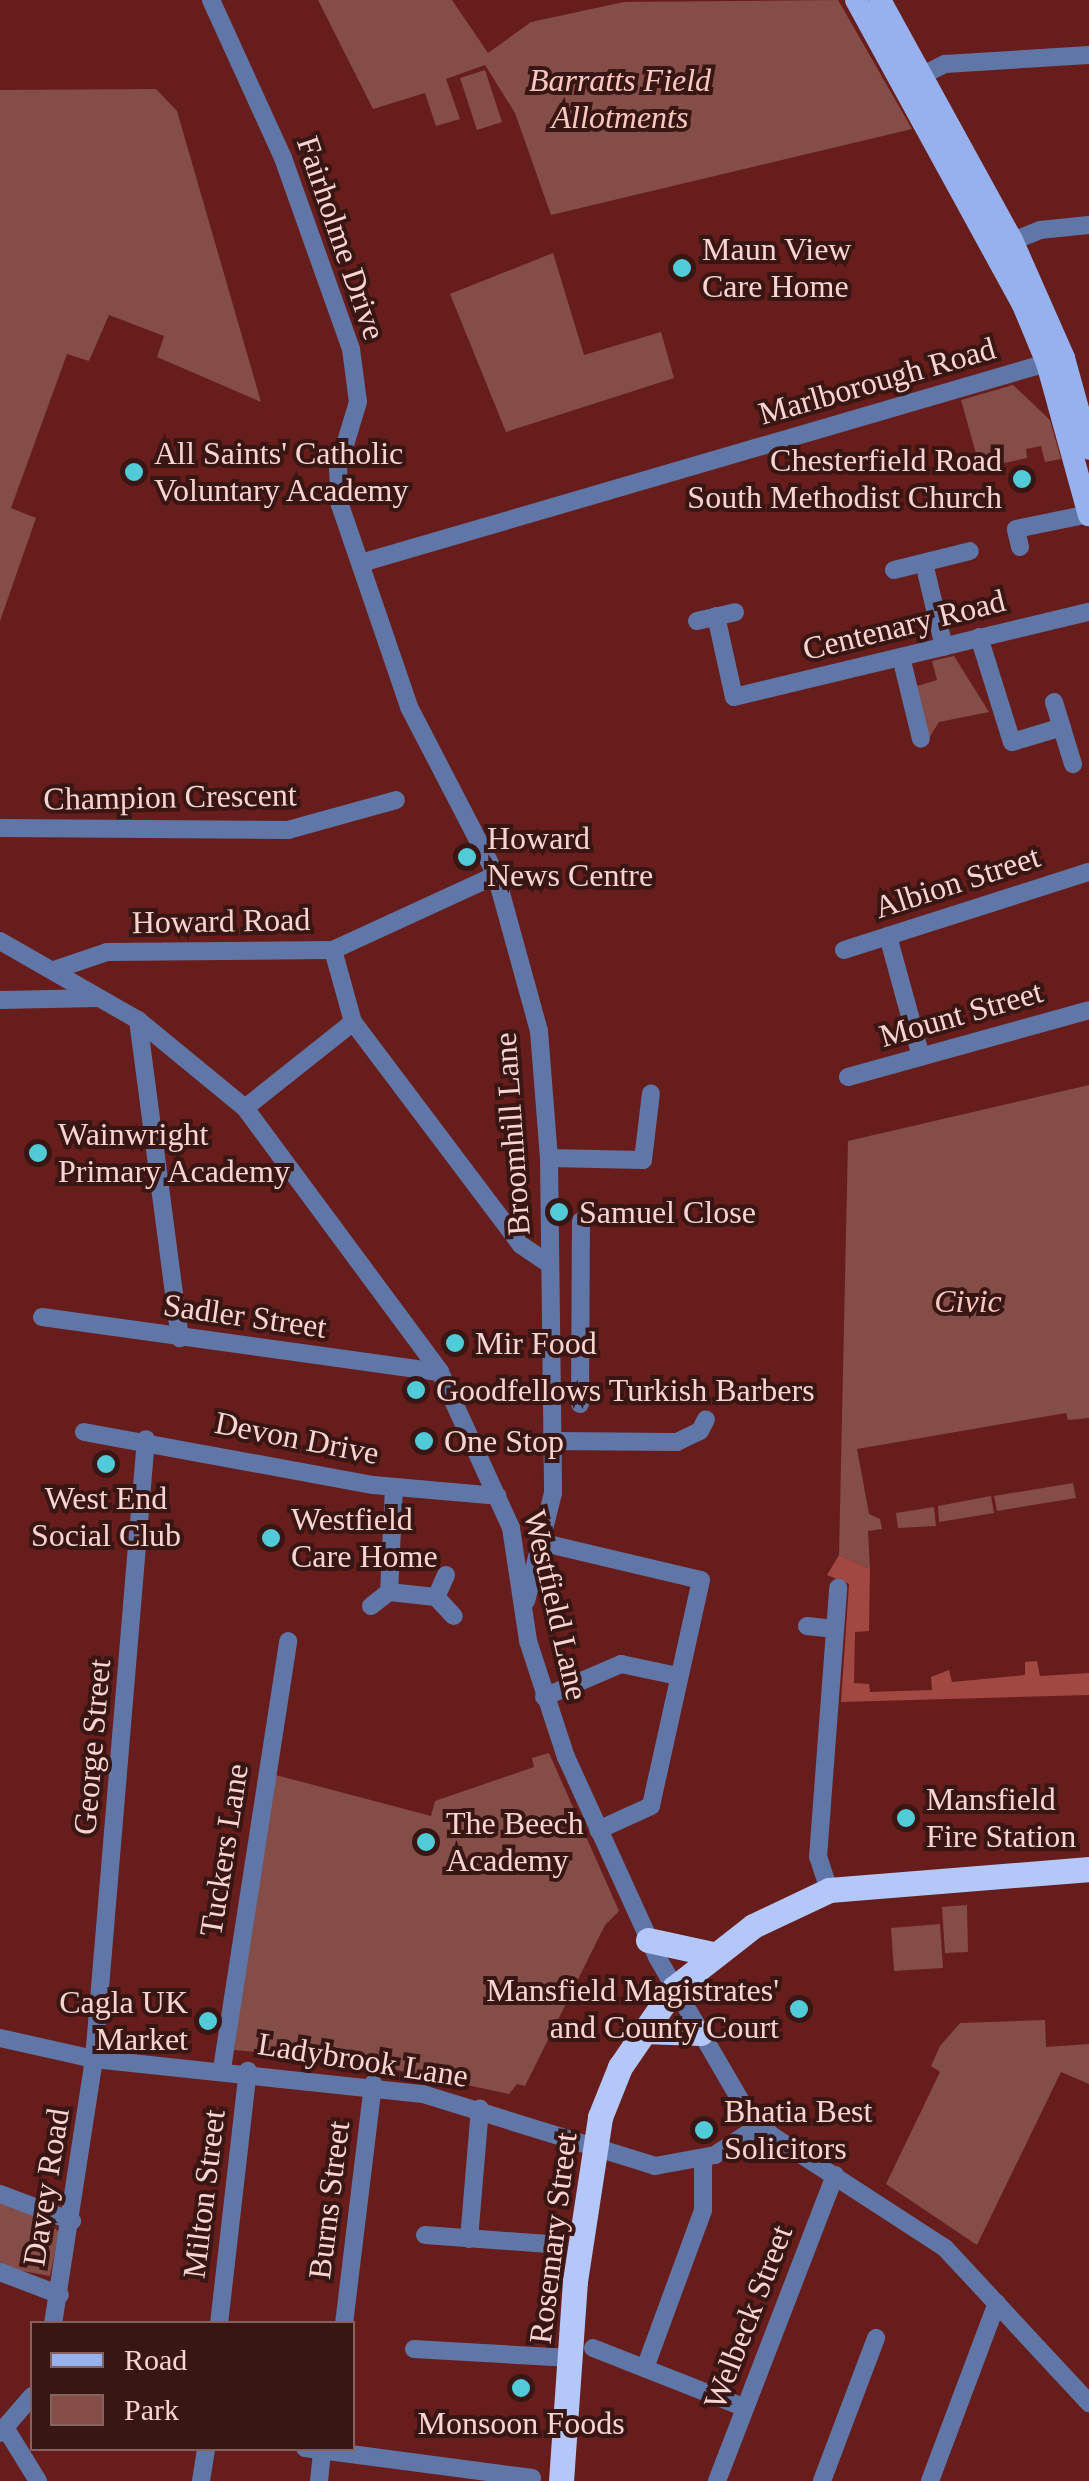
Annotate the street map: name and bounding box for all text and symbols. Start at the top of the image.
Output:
park label: Barratts Field Allotments [529,62,711,137]
street label: Fairholme Drive [288,131,394,345]
place label: Maun View Care Home [702,231,852,306]
marker: Maun View Care Home [671,257,693,279]
street label: Marlborough Road [754,329,1000,433]
place label: All Saints' Catholic Voluntary Academy [154,435,410,510]
place label: Chesterfield Road South Methodist Church [687,442,1002,517]
marker: All Saints' Catholic Voluntary Academy [123,461,145,483]
marker: Chesterfield Road South Methodist Church [1011,468,1033,490]
street label: Centenary Road [799,581,1009,669]
street label: Champion Crescent [43,776,297,818]
place label: Howard News Centre [487,820,653,895]
street label: Albion Street [869,837,1045,927]
marker: Howard News Centre [456,846,478,868]
street label: Howard Road [131,900,311,942]
street label: Mount Street [875,972,1047,1056]
street label: Broomhill Lane [486,1031,538,1237]
place label: Wainwright Primary Academy [58,1116,292,1191]
marker: Wainwright Primary Academy [27,1142,49,1164]
place label: Samuel Close [579,1193,756,1231]
marker: Samuel Close [548,1201,570,1223]
park label: Civic [934,1282,1002,1320]
street label: Sadler Street [161,1286,329,1346]
place label: Mir Food [475,1324,597,1362]
marker: Mir Food [444,1332,466,1354]
place label: Goodfellows Turkish Barbers [436,1371,815,1409]
marker: Goodfellows Turkish Barbers [405,1379,427,1401]
street label: Devon Drive [212,1403,382,1473]
place label: One Stop [444,1422,564,1460]
marker: One Stop [413,1430,435,1452]
marker: West End Social Club [95,1453,117,1475]
place label: West End Social Club [31,1480,181,1555]
place label: Westfield Care Home [291,1501,438,1576]
street label: Westfield Lane [515,1506,597,1704]
marker: Westfield Care Home [260,1527,282,1549]
street label: George Street [65,1658,119,1836]
street label: Tuckers Lane [191,1761,257,1939]
place label: Mansfield Fire Station [926,1781,1076,1856]
place label: The Beech Academy [446,1805,584,1880]
marker: Mansfield Fire Station [895,1807,917,1829]
marker: The Beech Academy [415,1831,437,1853]
place label: Mansfield Magistrates' and County Court [486,1972,779,2047]
place label: Cagla UK Market [59,1984,188,2059]
marker: Mansfield Magistrates' and County Court [788,1998,810,2020]
marker: Cagla UK Market [197,2010,219,2032]
street label: Ladybrook Lane [255,2024,471,2096]
place label: Bhatia Best Solicitors [724,2093,872,2168]
street label: Davey Road [15,2105,77,2269]
street label: Milton Street [175,2107,233,2281]
street label: Burns Street [300,2119,358,2281]
marker: Bhatia Best Solicitors [693,2119,715,2141]
street label: Rosemary Street [521,2130,585,2346]
street label: Welbeck Street [695,2220,801,2414]
legend [30,2321,355,2451]
text: Road [124,2343,187,2376]
marker: Monsoon Foods [510,2377,532,2399]
text: Park [124,2393,179,2426]
place label: Monsoon Foods [417,2404,625,2442]

